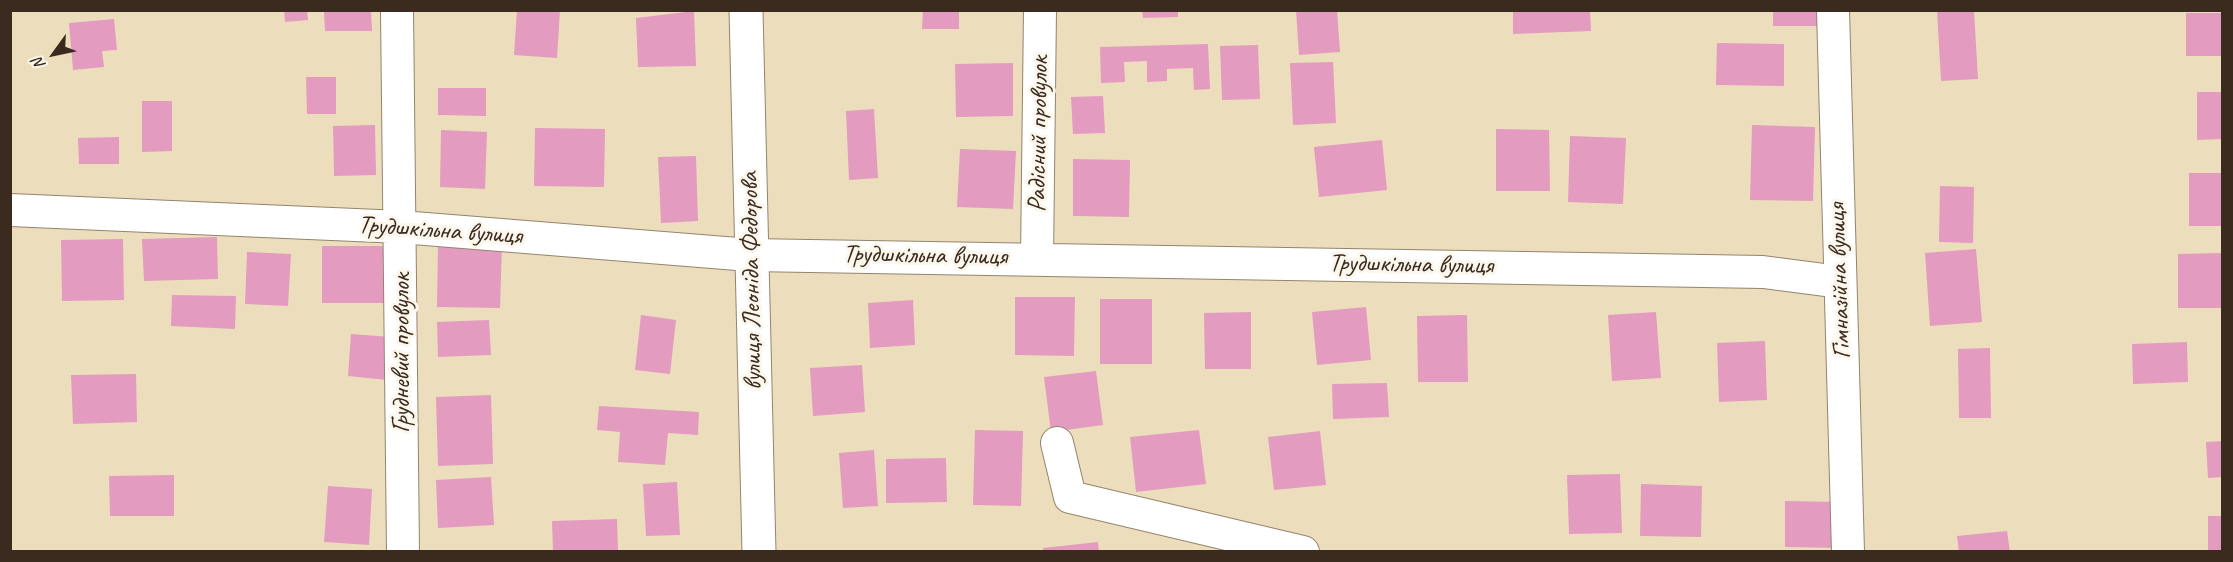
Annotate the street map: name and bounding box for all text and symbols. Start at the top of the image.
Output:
north arrow [24,24,84,84]
text: N [28,54,50,73]
street label: Радісний провулок [1022,56,1056,212]
street label: вулиця Леоніда Федорова [734,172,770,390]
street label: Гімназійна вулиця [1822,203,1858,359]
street label: Трудшкільна вулиця [357,210,523,252]
street label: Трудшкільна вулиця [843,239,1007,273]
street label: Трудшкільна вулиця [1329,248,1493,282]
street label: Грудневий провулок [386,273,418,433]

